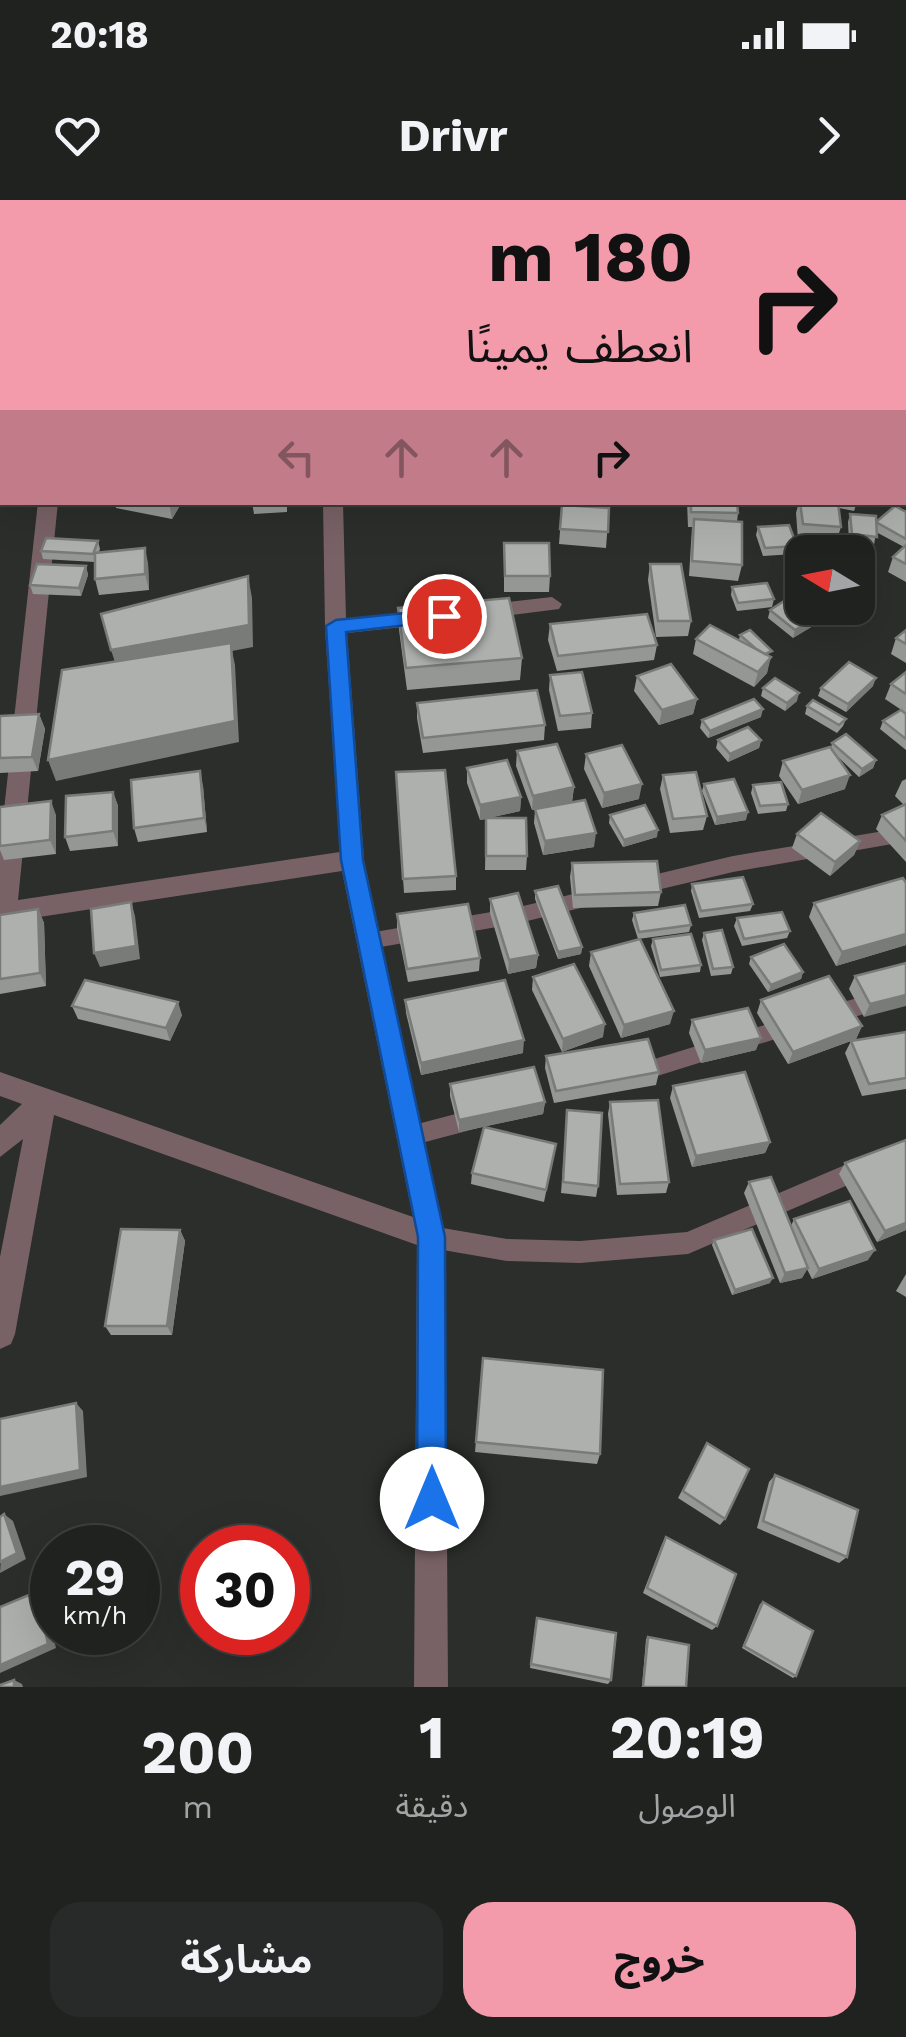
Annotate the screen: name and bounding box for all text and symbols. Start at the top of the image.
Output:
text: 20:18 [50,13,149,57]
icon: heart [50,108,105,163]
icon: forward [801,108,856,163]
text: Drivr [398,109,508,162]
text: 180 m [488,216,693,298]
icon: right [728,240,858,370]
text: انعطف يمينًا [465,320,693,373]
icon: left [269,430,324,485]
icon: ahead [374,430,429,485]
icon: ahead [479,430,534,485]
icon: right [584,430,639,485]
north arrow [785,535,875,625]
map controls [785,535,875,625]
pin [402,574,487,659]
icon: arrive [417,589,472,644]
position arrow [380,1447,484,1551]
speed limit sign: 30 [180,1525,310,1655]
text: 29 [65,1548,125,1607]
text: km/h [63,1601,127,1630]
text: 1 [419,1702,445,1773]
text: 20:19 [609,1702,765,1773]
text: 200 [141,1717,254,1788]
text: دقيقة [395,1787,468,1825]
text: الوصول [639,1787,736,1825]
text: m [182,1788,213,1826]
button: مشاركة [50,1902,443,2017]
button: خروج [463,1902,856,2017]

